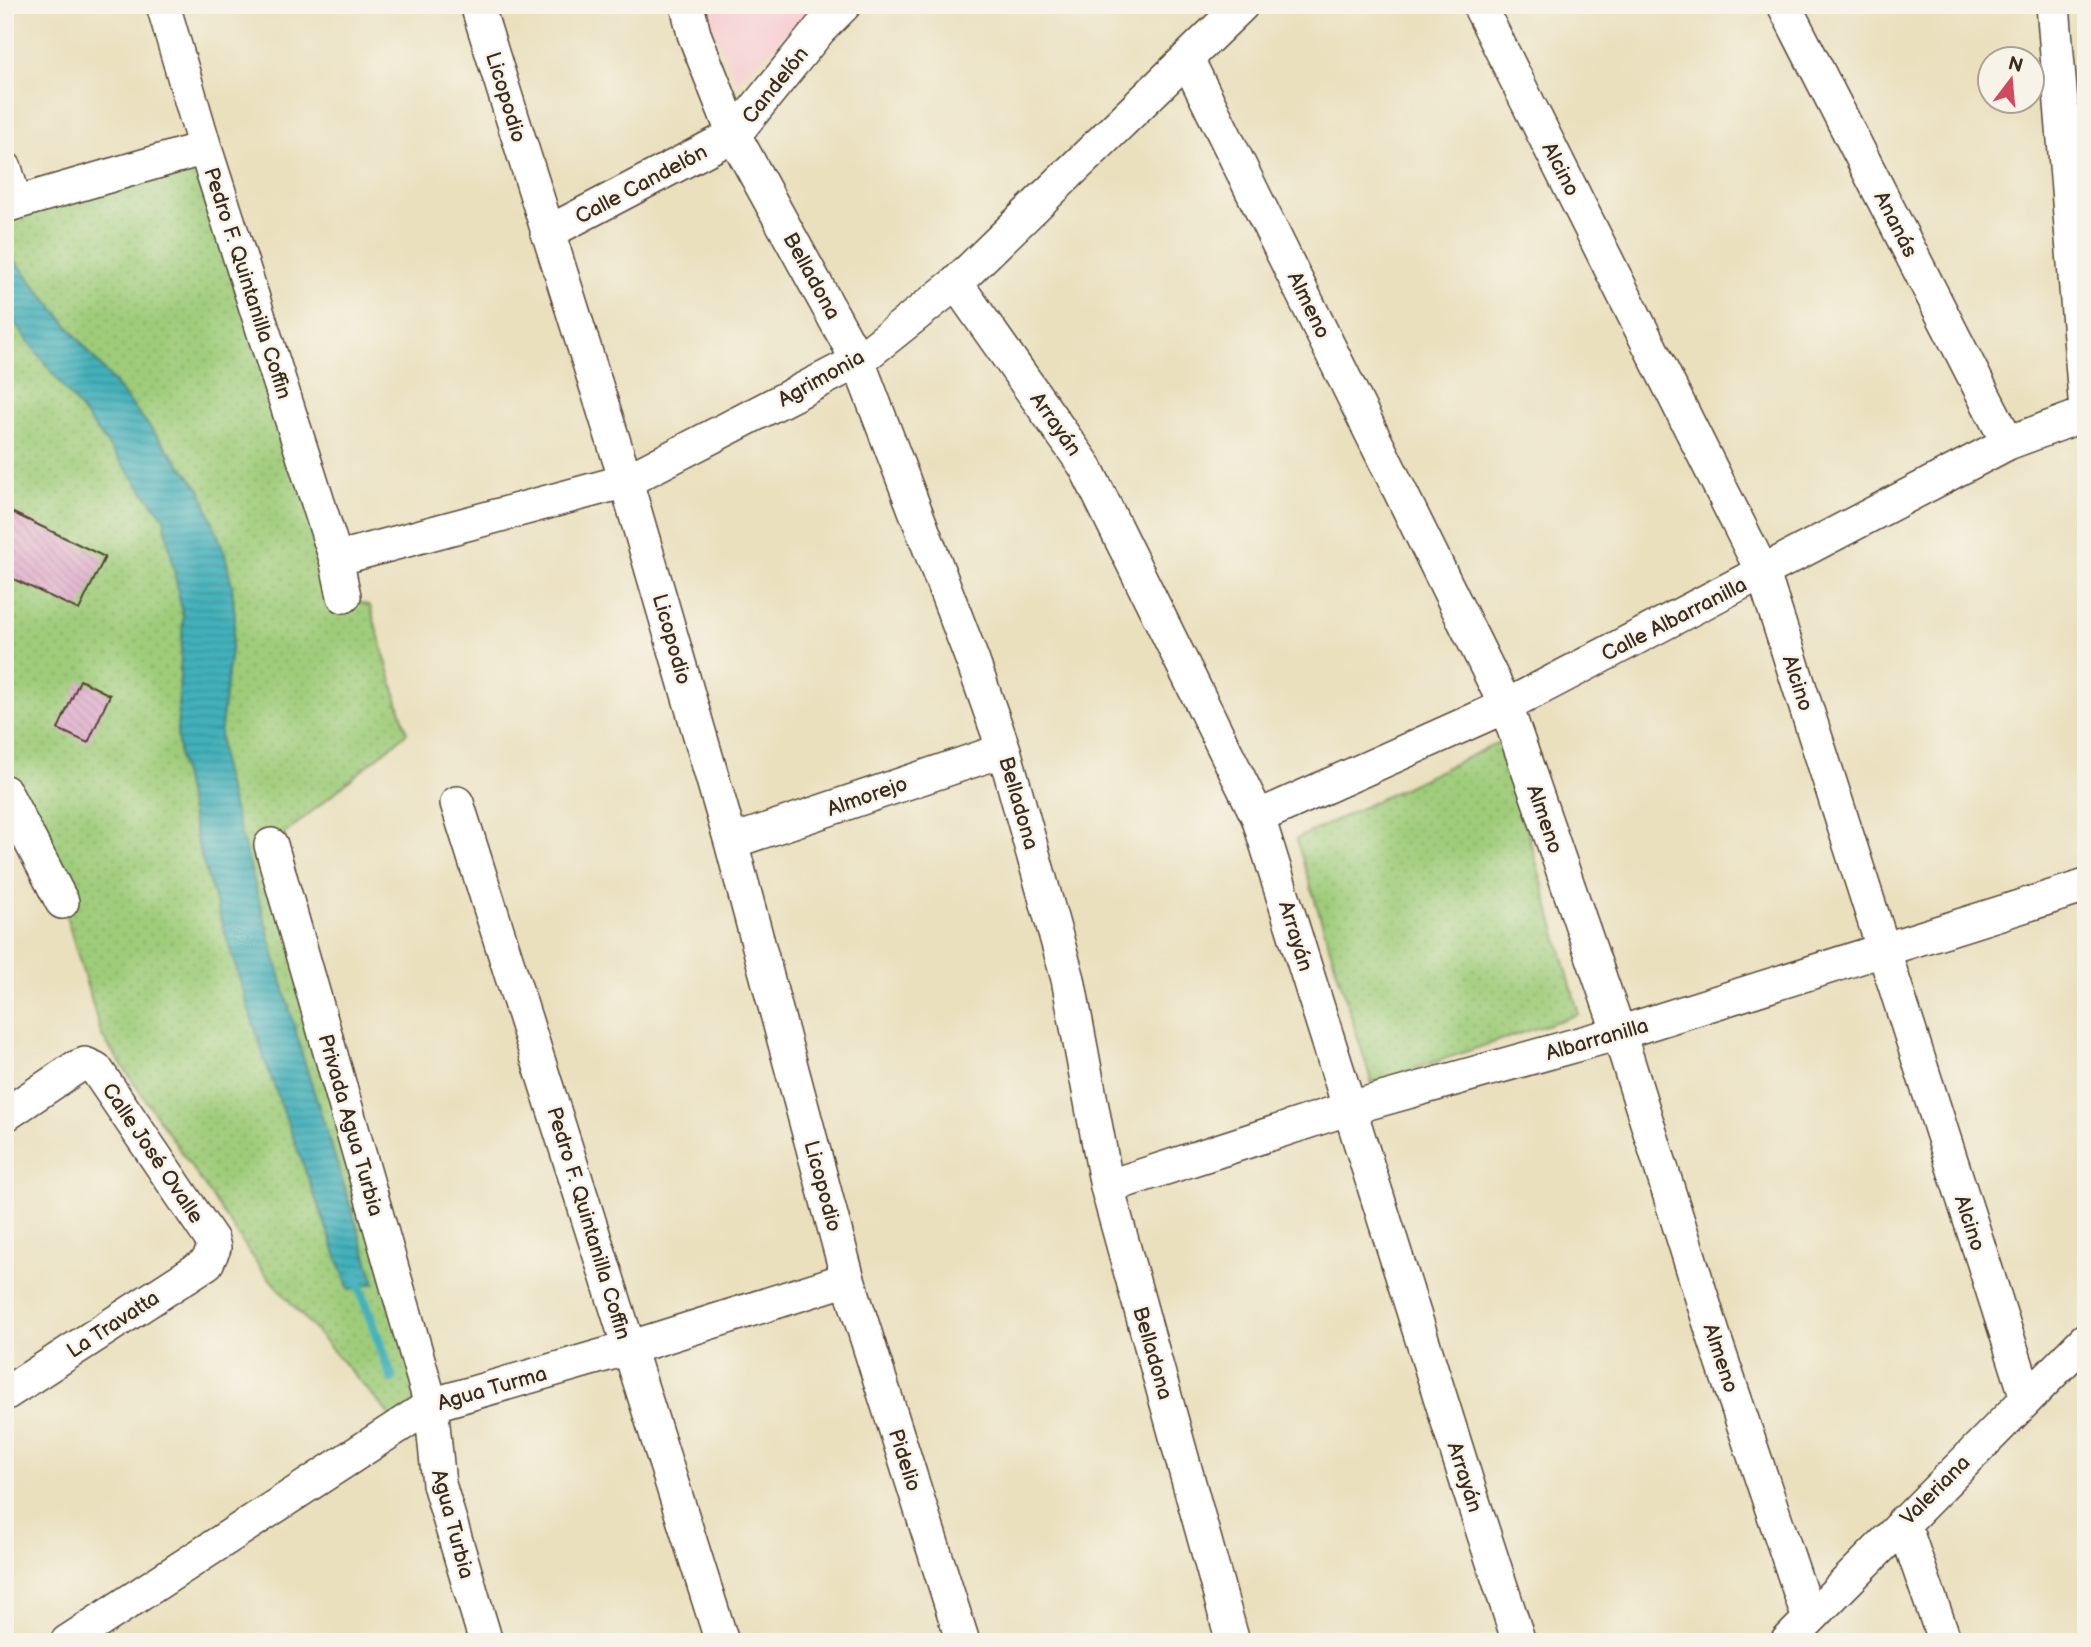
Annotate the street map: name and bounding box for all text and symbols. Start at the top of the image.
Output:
street label: Candelón [737,42,814,129]
north arrow [1976,46,2046,116]
street label: Licopodio [480,49,531,145]
text: N [2005,52,2025,78]
street label: Alcino [1536,138,1585,200]
street label: Calle Candelón [571,139,711,230]
street label: Pedro F. Quintanilla Coffin [198,164,297,402]
street label: Ananás [1868,187,1923,261]
street label: Belladona [777,228,846,324]
street label: Almeno [1282,268,1335,343]
street label: Agrimonia [774,344,869,412]
street label: Arrayán [1025,388,1087,461]
street label: Calle Albarranilla [1597,572,1751,667]
street label: Licopodio [647,591,696,687]
street label: Alcino [1777,652,1818,714]
street label: Belladona [993,754,1044,853]
street label: Almorejo [824,771,911,822]
street label: Almeno [1521,781,1568,857]
street label: Arrayán [1273,898,1318,974]
street label: Albarranilla [1543,1013,1651,1066]
street label: Privada Agua Turbia [313,1031,388,1219]
street label: Calle José Ovalle [96,1078,209,1228]
street label: Pedro F. Quintanilla Coffin [541,1104,636,1342]
street label: Licopodio [798,1138,847,1234]
street label: Alcino [1949,1192,1990,1254]
street label: La Travatta [62,1285,164,1363]
street label: Belladona [1127,1304,1178,1403]
street label: Almeno [1698,1320,1743,1396]
street label: Agua Turma [435,1361,550,1416]
street label: Pidelio [883,1426,926,1495]
street label: Arrayán [1441,1439,1488,1515]
street label: Valeriana [1895,1450,1975,1530]
street label: Agua Turbia [426,1467,479,1582]

